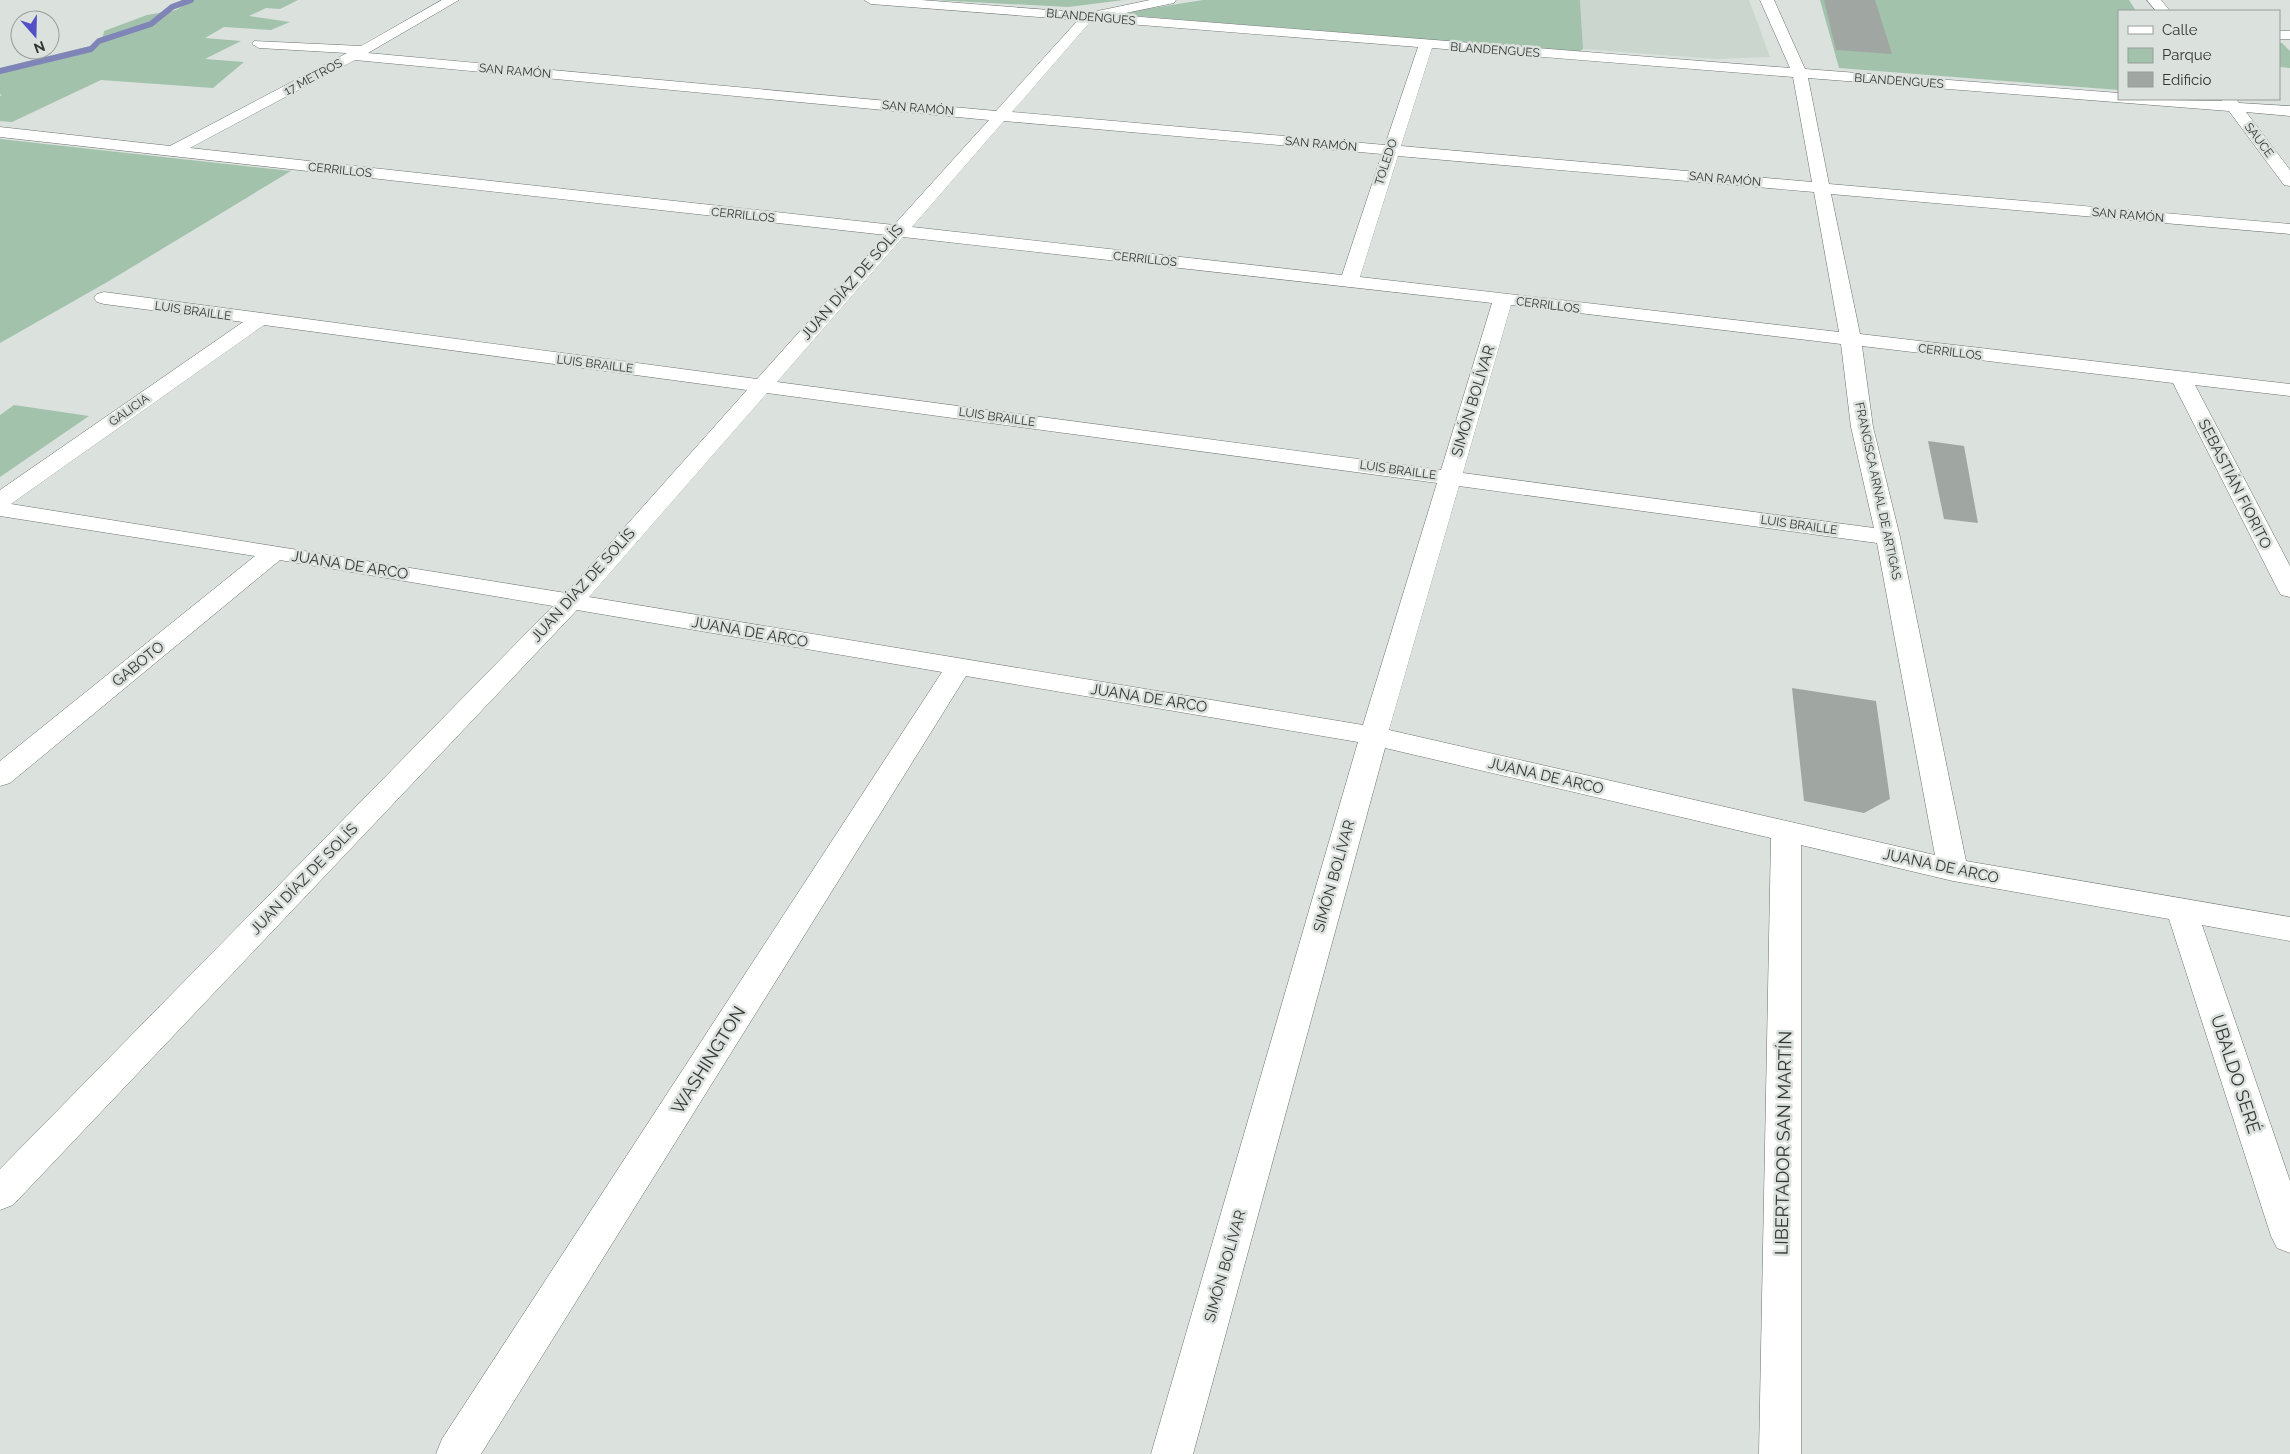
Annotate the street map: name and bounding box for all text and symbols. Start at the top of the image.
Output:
street label: BLANDENGUES [1046,6,1136,28]
north arrow [10,10,60,60]
legend [2118,10,2280,100]
text: Calle [2162,21,2198,39]
text: N [32,38,47,57]
street label: BLANDENGUES [1450,40,1540,60]
text: Parque [2162,46,2212,64]
street label: 17 METROS [282,56,344,98]
street label: SAN RAMÓN [478,61,552,81]
street label: BLANDENGUES [1854,71,1944,91]
text: Edificio [2162,71,2212,89]
street label: SAN RAMÓN [881,98,955,118]
street label: SAUCE [2242,120,2276,160]
street label: SAN RAMÓN [1284,134,1358,154]
street label: TOLEDO [1372,137,1400,187]
street label: CERRILLOS [307,160,373,180]
street label: SAN RAMÓN [1688,169,1762,189]
street label: CERRILLOS [710,205,776,225]
street label: SAN RAMÓN [2091,205,2165,225]
street label: JUAN DÍAZ DE SOLÍS [797,221,907,343]
street label: CERRILLOS [1112,249,1178,269]
street label: CERRILLOS [1515,294,1581,316]
street label: LUIS BRAILLE [154,299,232,323]
street label: CERRILLOS [1917,341,1983,363]
street label: SIMÓN BOLÍVAR [1447,343,1499,459]
street label: LUIS BRAILLE [556,352,634,376]
street label: GALICIA [106,391,152,429]
street label: FRANCISCA ARNAL DE ARTIGAS [1852,401,1904,581]
street label: LUIS BRAILLE [958,405,1036,429]
street label: SEBASTIÁN FIORITO [2195,416,2275,552]
street label: LUIS BRAILLE [1359,458,1437,482]
street label: LUIS BRAILLE [1760,513,1838,537]
street label: JUAN DÍAZ DE SOLÍS [527,524,639,646]
street label: JUANA DE ARCO [290,547,410,583]
street label: JUANA DE ARCO [690,613,810,651]
street label: GABOTO [108,638,168,690]
street label: JUANA DE ARCO [1089,680,1209,716]
street label: JUANA DE ARCO [1487,754,1605,798]
street label: SIMÓN BOLÍVAR [1309,818,1359,934]
street label: JUAN DÍAZ DE SOLÍS [246,820,362,938]
street label: JUANA DE ARCO [1881,845,2001,887]
street label: WASHINGTON [667,1002,749,1118]
street label: UBALDO SERÉ [2207,1012,2266,1136]
street label: LIBERTADOR SAN MARTÍN [1770,1031,1795,1255]
street label: SIMÓN BOLÍVAR [1200,1208,1250,1324]

